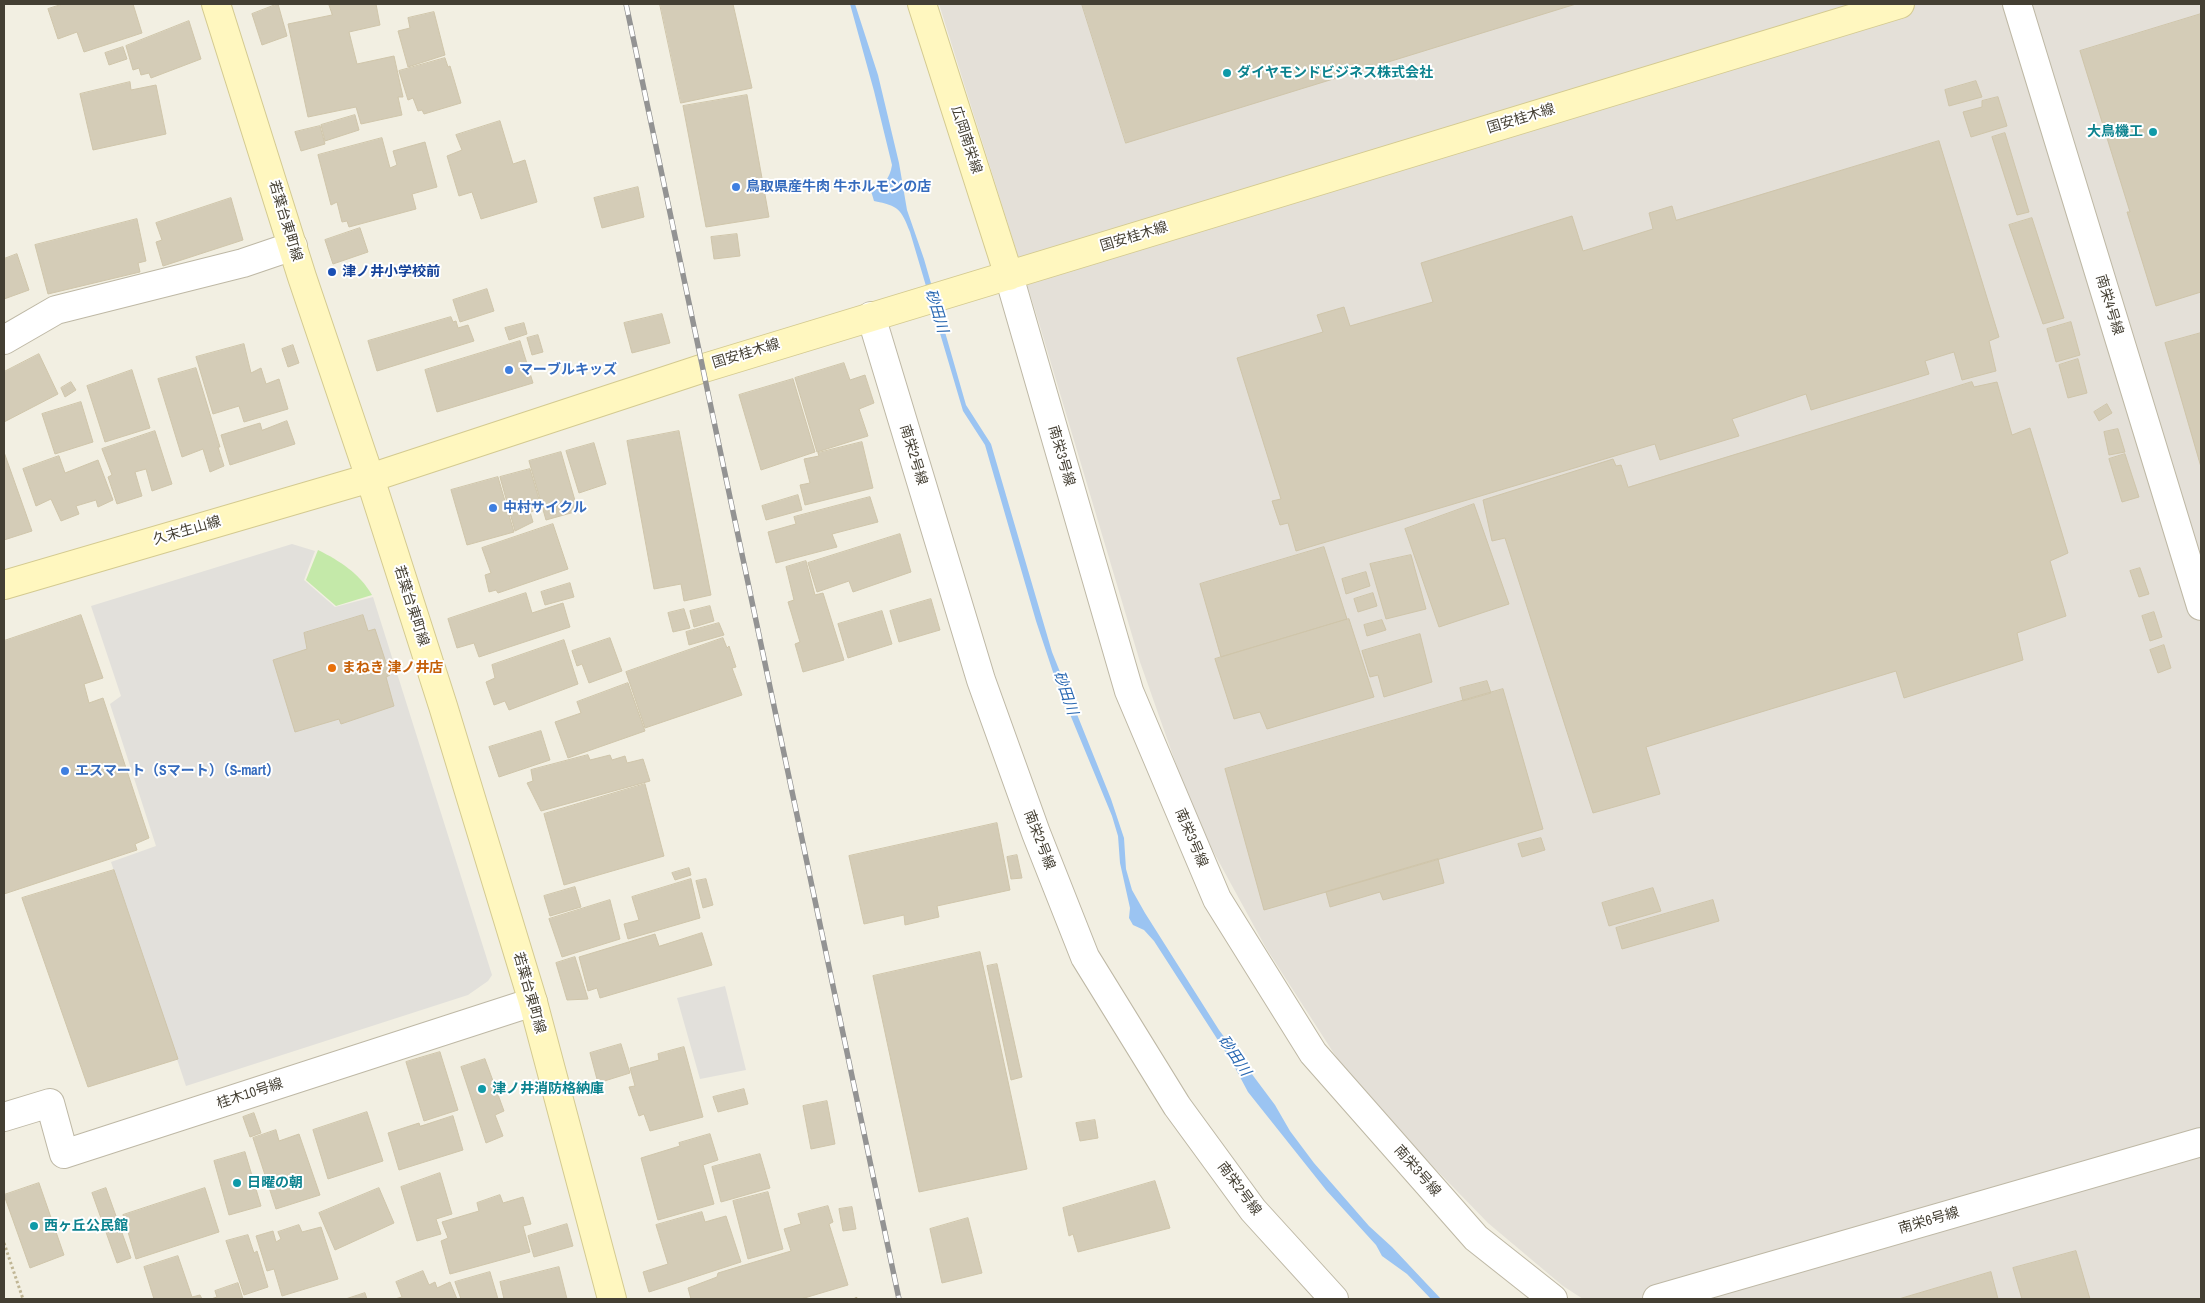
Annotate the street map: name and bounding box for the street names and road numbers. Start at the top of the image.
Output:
street label: 国安桂木線 [1485,101,1557,137]
street label: 広岡南栄線 [947,104,985,176]
street label: 若葉台東町線 [265,178,305,264]
street label: 国安桂木線 [1098,219,1170,255]
street label: 南栄4号線 [2092,273,2126,337]
street label: 国安桂木線 [710,336,782,372]
street label: 南栄2号線 [896,423,930,487]
street label: 南栄3号線 [1044,424,1078,488]
street label: 久末生山線 [151,513,223,549]
street label: 若葉台東町線 [390,563,432,649]
street label: 南栄3号線 [1171,806,1211,870]
street label: 南栄2号線 [1020,808,1058,872]
street label: 若葉台東町線 [509,950,549,1036]
street label: 桂木10号線 [215,1075,285,1113]
street label: 南栄3号線 [1390,1142,1444,1200]
street label: 南栄2号線 [1214,1159,1264,1219]
street label: 南栄6号線 [1897,1204,1961,1238]

